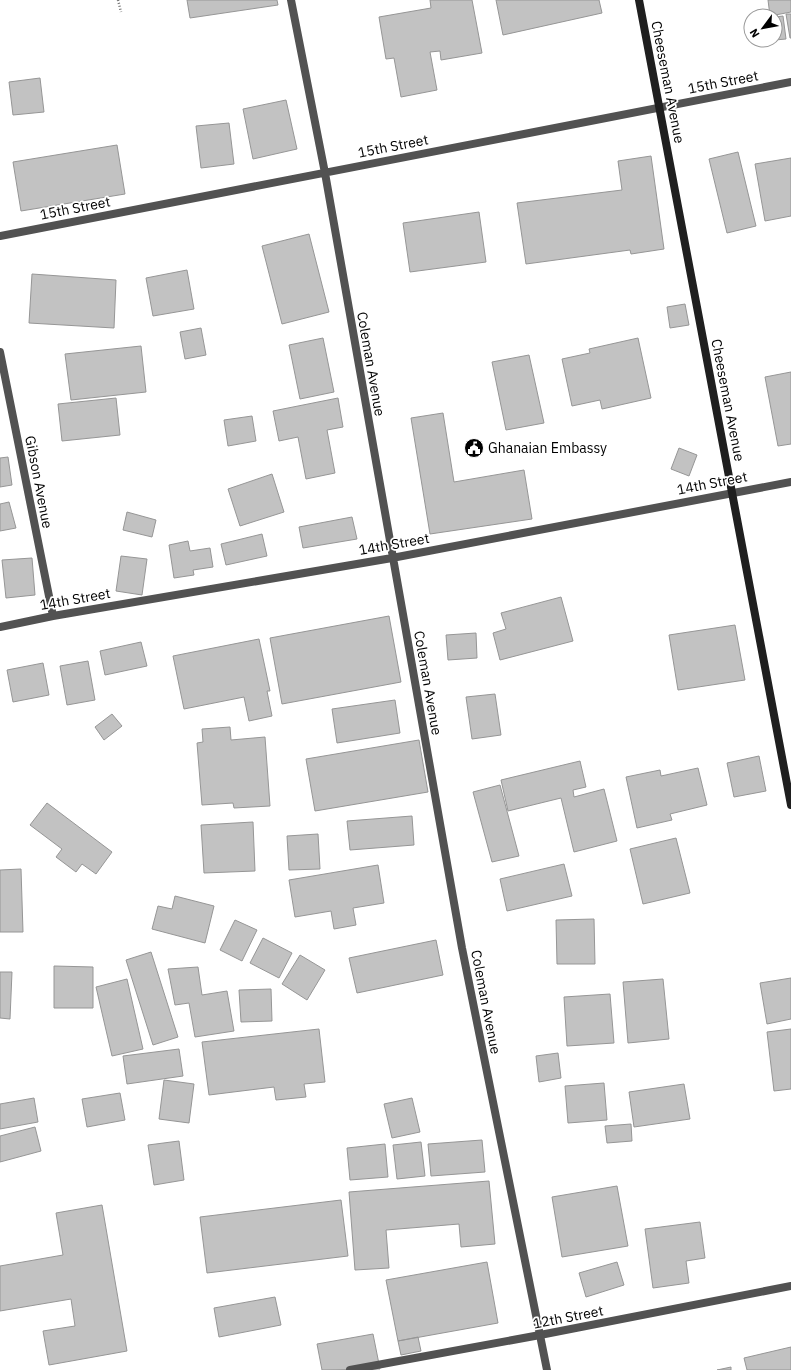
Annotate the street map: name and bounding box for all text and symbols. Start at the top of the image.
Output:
north arrow [743,8,783,48]
street label: Cheeseman Avenue [647,19,689,145]
text: N [746,26,763,40]
street label: 15th Street [686,66,760,98]
street label: 15th Street [356,130,430,162]
street label: 15th Street [38,192,112,224]
street label: Coleman Avenue [353,310,389,418]
street label: Cheeseman Avenue [707,337,749,463]
street label: Gibson Avenue [21,434,57,530]
public building icon: Ghanaian Embassy [463,437,485,459]
place label: Ghanaian Embassy [488,439,607,457]
street label: 14th Street [675,467,749,499]
street label: 14th Street [357,529,431,559]
street label: 14th Street [38,584,112,614]
street label: Coleman Avenue [410,629,446,737]
street label: Coleman Avenue [467,948,505,1056]
street label: 12th Street [531,1301,605,1333]

